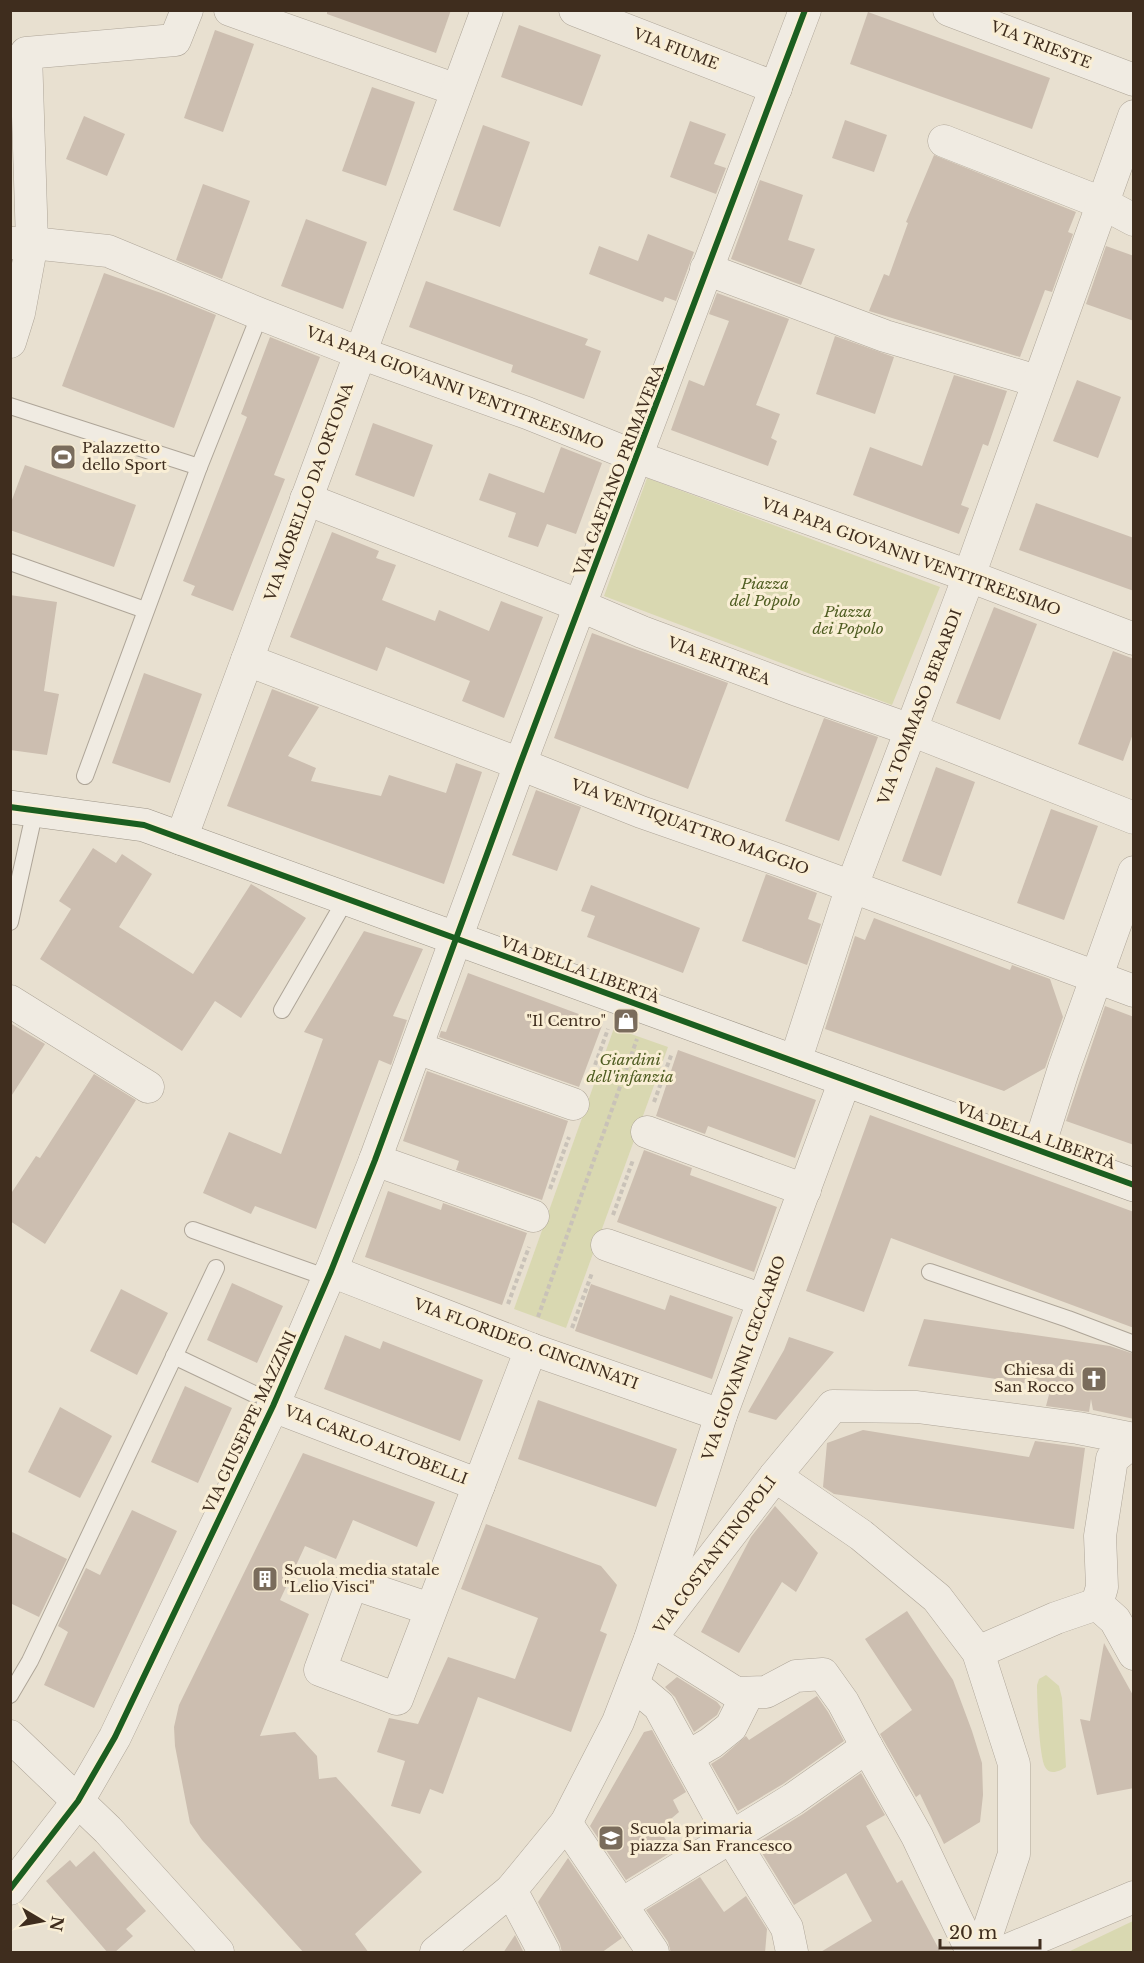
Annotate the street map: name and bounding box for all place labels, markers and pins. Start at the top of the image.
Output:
place label: Palazzetto dello Sport [82,438,167,474]
sports icon: Palazzetto dello Sport [48,442,78,472]
shop icon: "Il Centro" [611,1006,641,1036]
place label: "Il Centro" [526,1011,606,1030]
place label: Chiesa di San Rocco [994,1360,1074,1396]
church icon: Chiesa di San Rocco [1079,1364,1109,1394]
place label: Scuola media statale "Lelio Visci" [284,1560,440,1596]
building icon: Scuola media statale "Lelio Visci" [250,1564,280,1594]
place label: Scuola primaria piazza San Francesco [630,1819,793,1855]
school or university icon: Scuola primaria piazza San Francesco [596,1823,626,1853]

